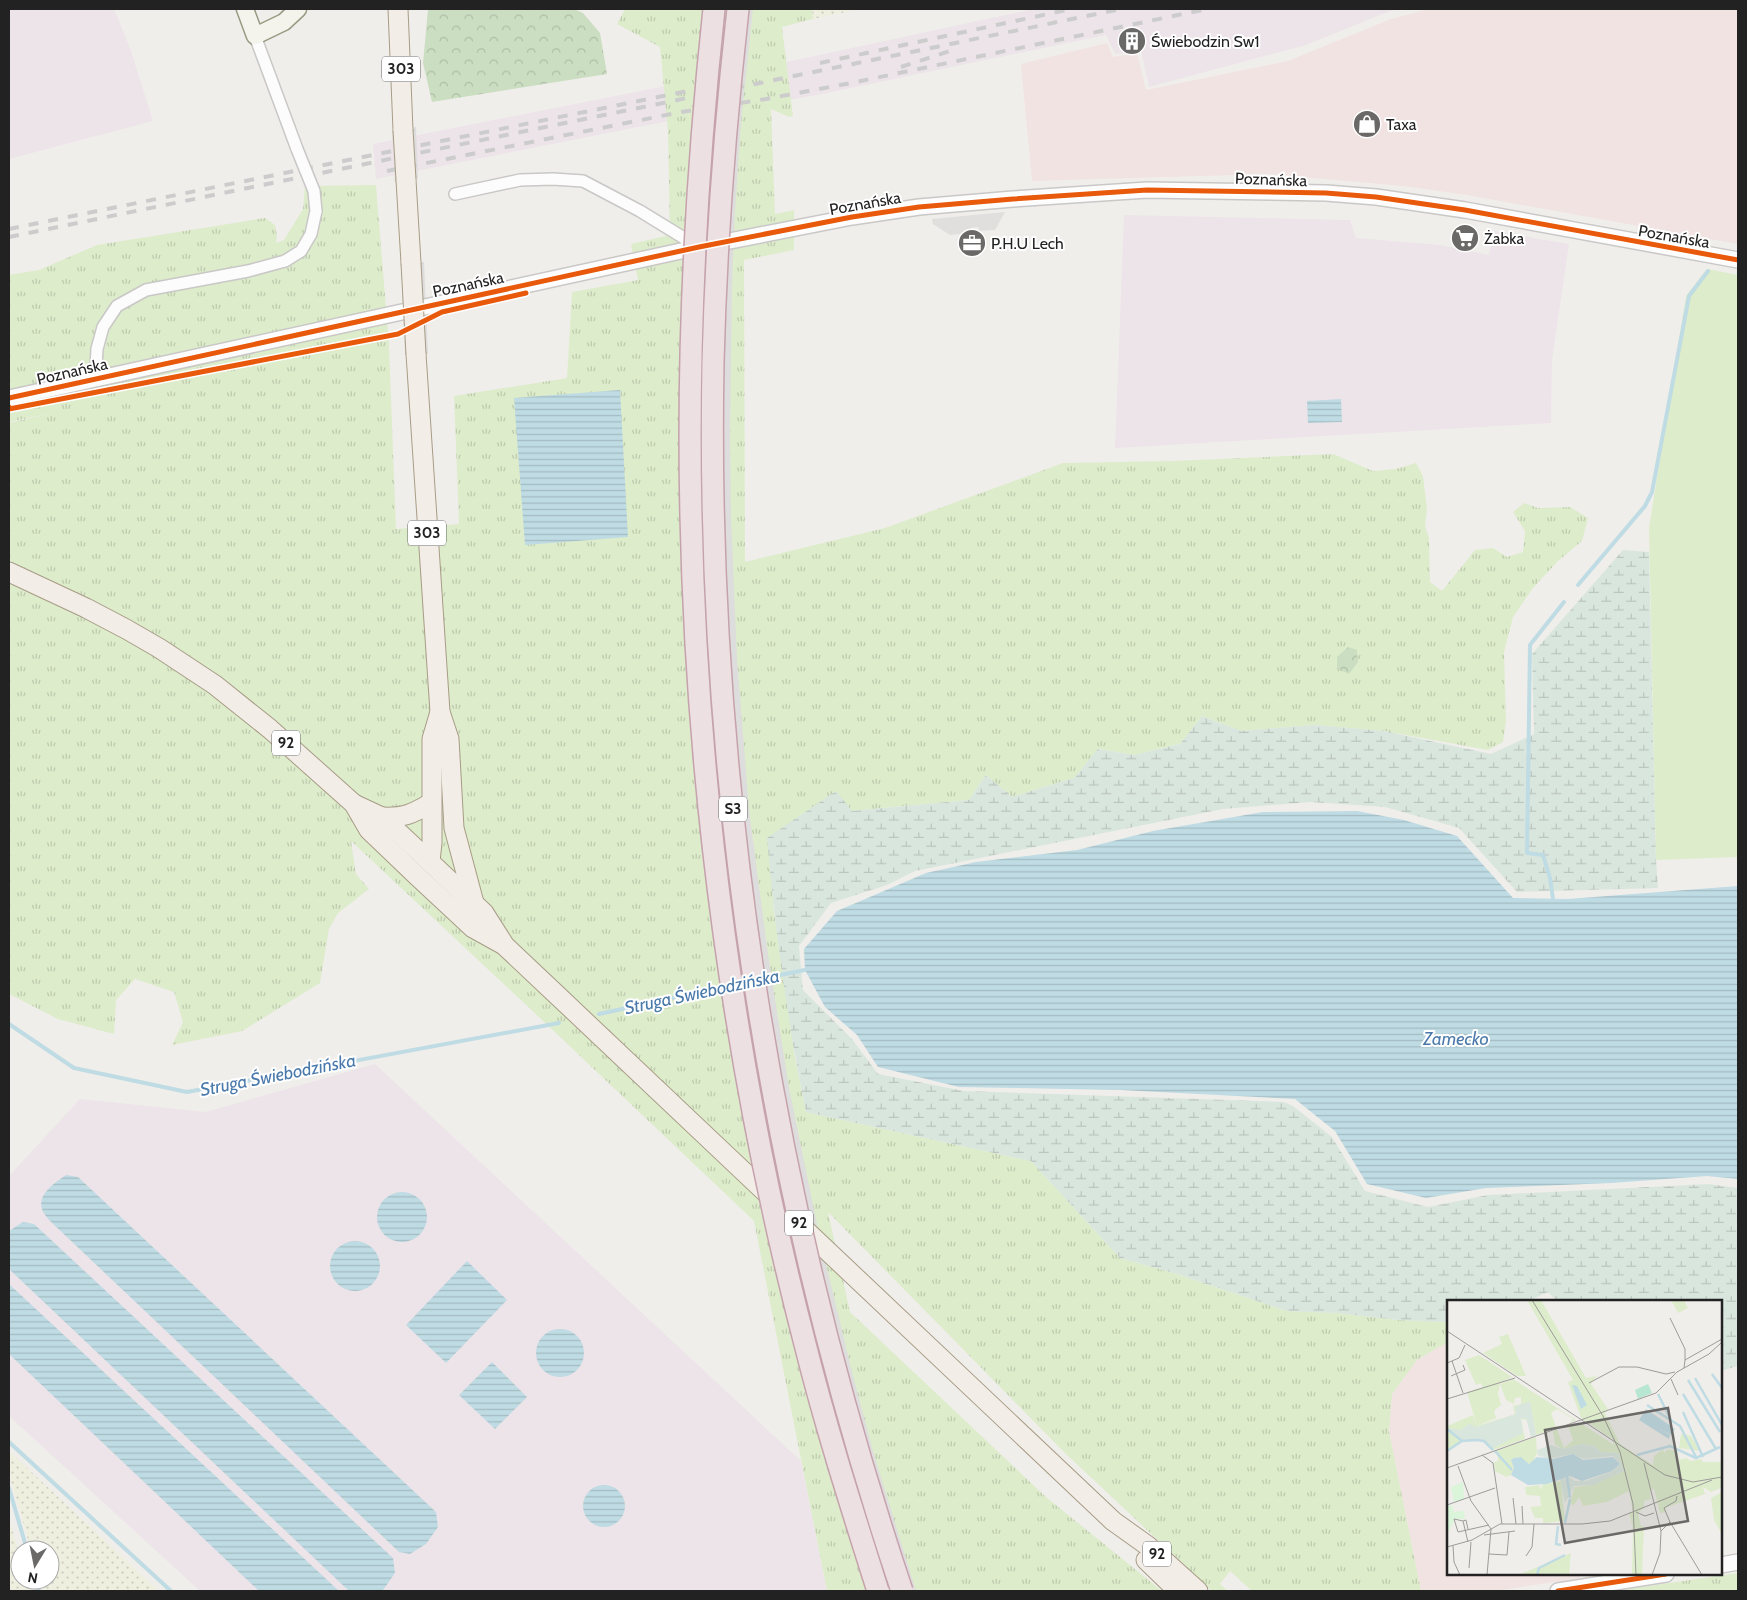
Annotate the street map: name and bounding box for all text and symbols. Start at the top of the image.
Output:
building icon: Świebodzin Sw1 [1117,26,1147,56]
place label: Świebodzin Sw1 [1151,32,1260,51]
road number: 303 [382,56,420,82]
shop icon: Taxa [1352,109,1382,139]
place label: Taxa [1386,115,1417,134]
street label: Poznańska [1235,169,1308,190]
street label: Poznańska [828,188,903,219]
street label: Poznańska [1637,221,1711,252]
supermarket icon: Żabka [1450,223,1480,253]
office icon: P.H.U Lech [957,228,987,258]
place label: Żabka [1484,229,1524,248]
place label: P.H.U Lech [991,234,1064,253]
street label: Poznańska [431,268,506,301]
street label: Poznańska [35,354,110,389]
road number: 303 [408,520,446,546]
road number: 92 [272,730,300,756]
road number: S3 [719,796,747,822]
water label: Struga Świebodzińska [622,965,782,1019]
water label: Zamecko [1422,1028,1489,1050]
water label: Struga Świebodzińska [198,1049,358,1101]
road number: 92 [785,1210,813,1236]
inset map [1447,1300,1722,1575]
north arrow [10,1540,60,1590]
road number: 92 [1143,1542,1171,1566]
text: N [26,1568,39,1588]

